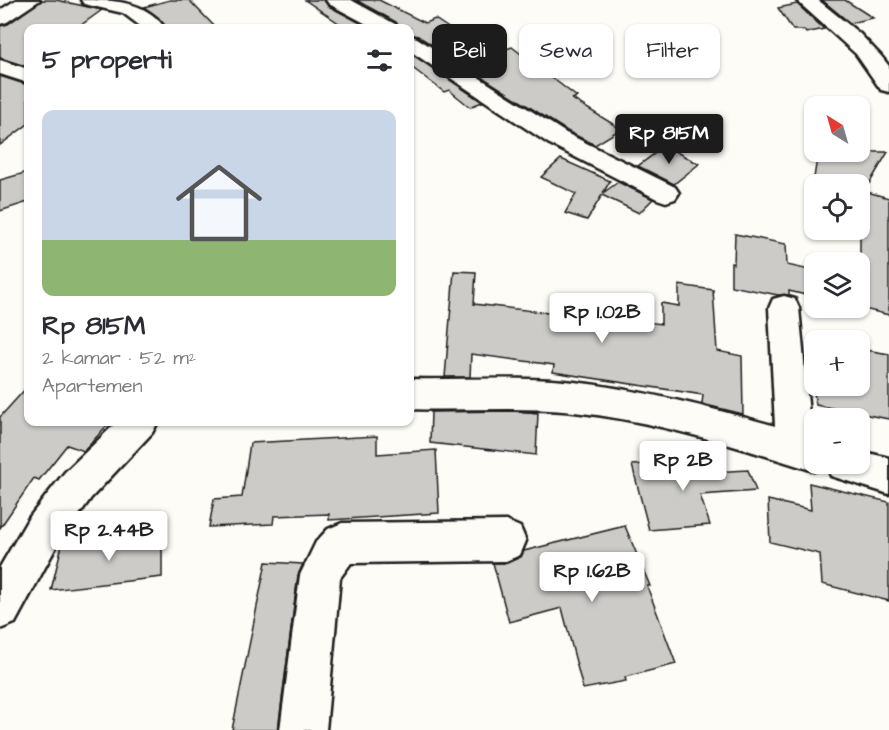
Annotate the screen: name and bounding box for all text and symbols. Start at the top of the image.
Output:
chip: Beli [432,24,507,78]
chip: Sewa [519,24,613,78]
chip: Filter [625,24,720,78]
text: 5 properti [42,42,172,78]
icon: filters [363,44,396,77]
north arrow [804,96,870,162]
map controls [804,96,870,474]
pin: Rp 815M [614,114,724,165]
text: Rp 815M [629,119,709,147]
icon: home [165,149,273,257]
button: locate [804,174,870,240]
button: layers [804,252,870,318]
pin: Rp 1.02B [540,293,664,344]
text: Rp 1.02B [563,298,641,326]
text: Rp 815M [42,308,146,344]
button: + [804,330,870,396]
text: 2 kamar · 52 m² [42,344,196,372]
text: Apartemen [42,372,142,400]
button: − [804,408,870,474]
pin: Rp 2B [641,441,725,492]
text: Rp 2B [653,446,713,474]
pin: Rp 2.44B [47,511,171,562]
text: Rp 2.44B [64,516,154,544]
pin: Rp 1.62B [530,552,654,603]
text: Rp 1.62B [554,557,630,585]

